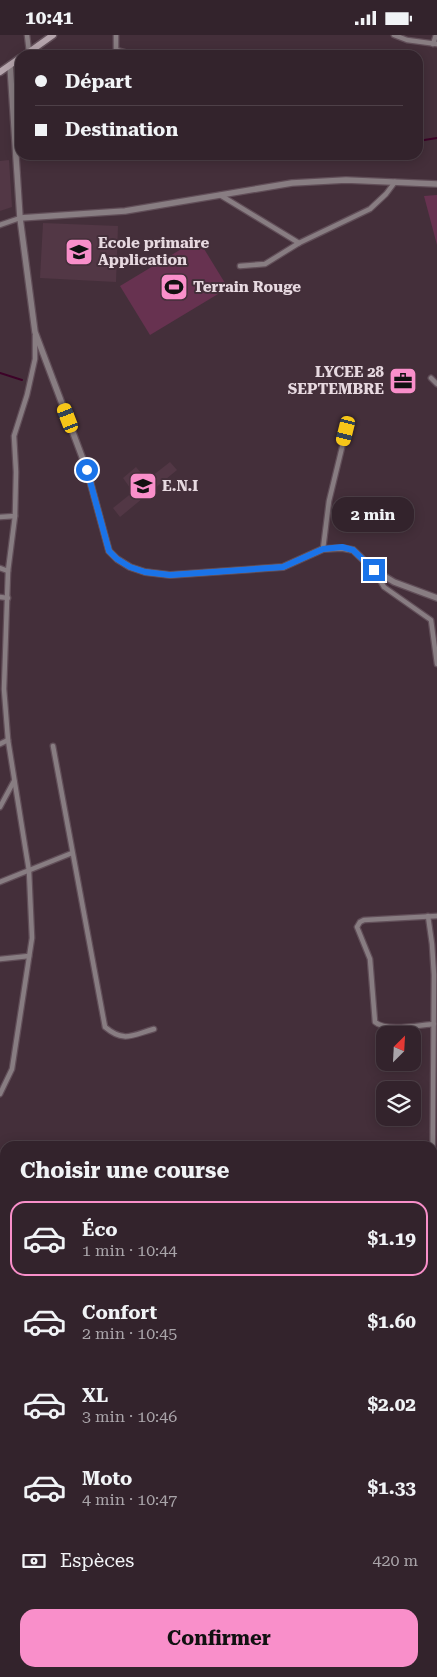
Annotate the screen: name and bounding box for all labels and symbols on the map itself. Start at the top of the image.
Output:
place label: Ecole primaire Application [98,234,210,269]
school or university icon: Ecole primaire Application [64,237,94,267]
sports icon: Terrain Rouge [159,272,189,302]
place label: Terrain Rouge [193,278,301,296]
place label: LYCEE 28 SEPTEMBRE [288,363,385,398]
office icon: LYCEE 28 SEPTEMBRE [388,366,418,396]
car [55,401,80,435]
car [335,415,356,447]
route start [76,459,98,481]
school or university icon: E.N.I [128,471,158,501]
place label: E.N.I [162,477,198,495]
callout: 2 min [333,497,415,533]
route end [363,559,385,581]
north arrow [376,1026,421,1071]

